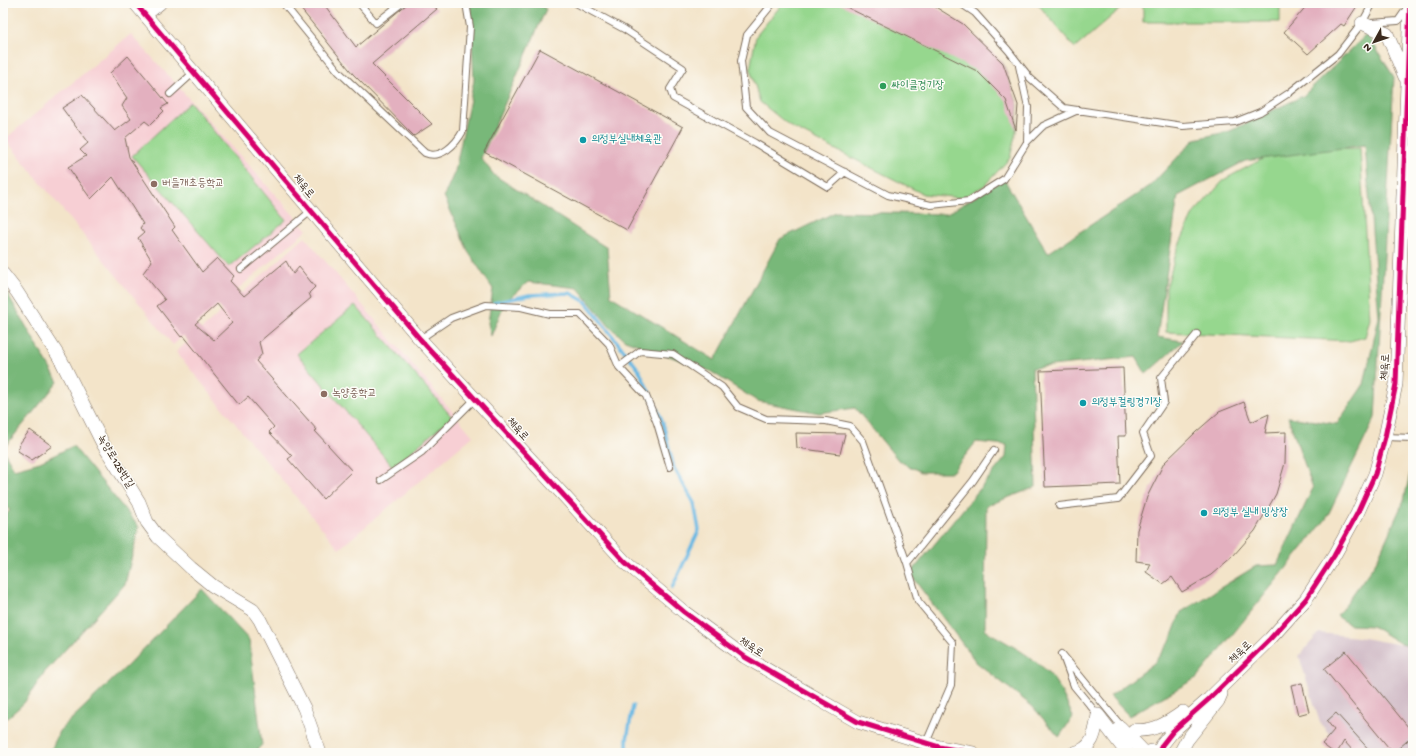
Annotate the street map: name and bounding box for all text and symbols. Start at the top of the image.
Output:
north arrow [1354,22,1394,62]
text: N [1361,41,1375,54]
place label: 싸이클경기장 [891,80,944,92]
marker: 싸이클경기장 [878,81,888,91]
place label: 의정부실내체육관 [591,134,662,146]
marker: 의정부실내체육관 [578,135,588,145]
street label: 체육로 [290,173,316,201]
place label: 버들개초등학교 [162,177,224,190]
marker: 버들개초등학교 [149,179,159,189]
street label: 체육로 [1379,353,1393,381]
place label: 녹양중학교 [332,388,376,400]
marker: 녹양중학교 [319,389,329,399]
place label: 의정부컬링경기장 [1091,396,1162,409]
marker: 의정부컬링경기장 [1078,398,1088,408]
street label: 체육로 [504,416,530,444]
street label: 녹양로125번길 [94,433,136,491]
place label: 의정부 실내 빙상장 [1212,507,1288,519]
marker: 의정부 실내 빙상장 [1199,508,1209,518]
street label: 체육로 [737,636,766,660]
street label: 체육로 [1227,639,1255,667]

